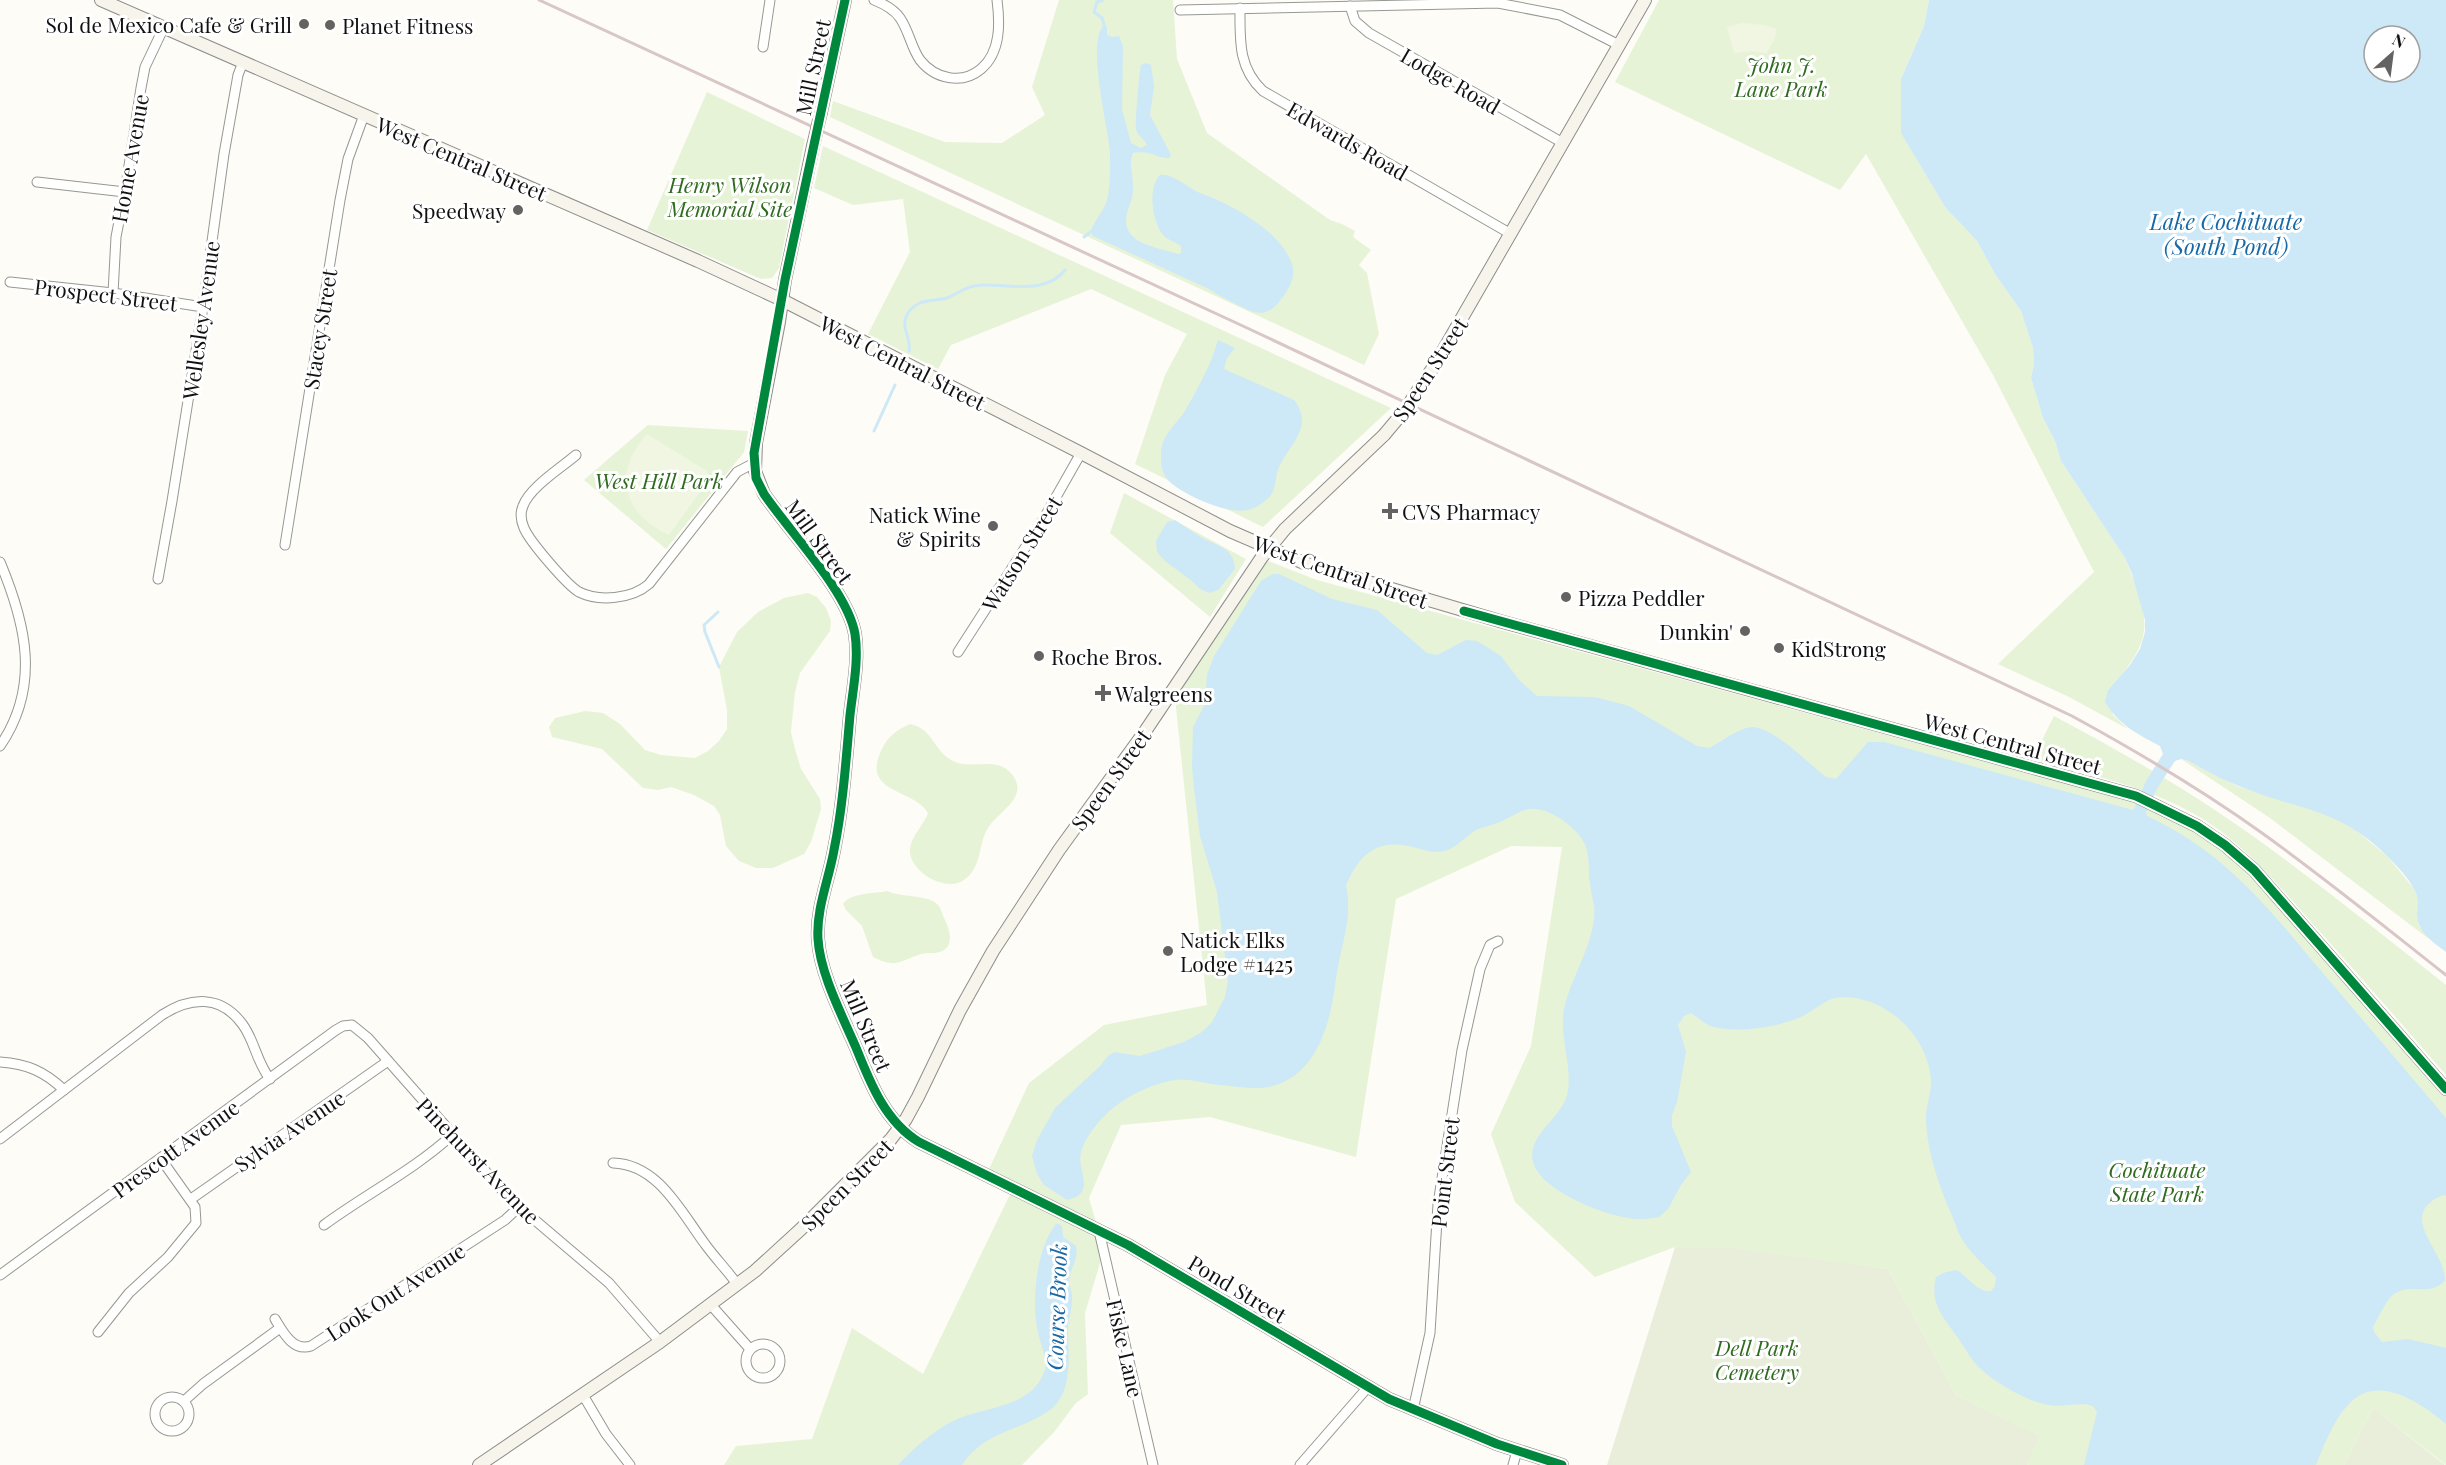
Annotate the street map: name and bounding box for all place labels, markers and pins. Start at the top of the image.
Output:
place label: Sol de Mexico Cafe & Grill [45,10,292,38]
place label: Planet Fitness [342,11,474,39]
marker: Sol de Mexico Cafe & Grill [297,17,311,31]
marker: Planet Fitness [323,18,337,32]
place label: Speedway [412,196,506,224]
marker: Speedway [511,203,525,217]
place label: CVS Pharmacy [1402,497,1541,525]
place label: Natick Wine & Spirits [869,500,981,552]
marker: CVS Pharmacy [1383,504,1397,518]
marker: Natick Wine & Spirits [986,519,1000,533]
place label: Pizza Peddler [1578,583,1705,611]
marker: Pizza Peddler [1559,590,1573,604]
place label: Dunkin' [1659,617,1733,645]
marker: Dunkin' [1738,624,1752,638]
place label: KidStrong [1791,634,1886,662]
marker: KidStrong [1772,641,1786,655]
place label: Roche Bros. [1051,642,1163,670]
marker: Roche Bros. [1032,649,1046,663]
place label: Walgreens [1114,679,1213,707]
marker: Walgreens [1096,686,1110,700]
place label: Natick Elks Lodge #1425 [1180,925,1293,977]
marker: Natick Elks Lodge #1425 [1161,944,1175,958]

